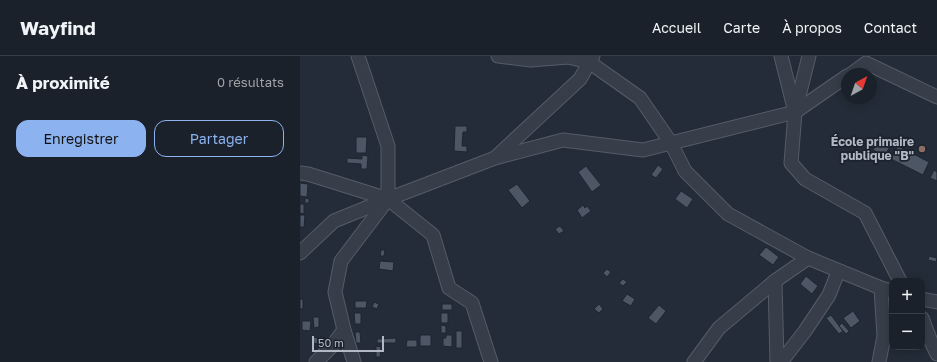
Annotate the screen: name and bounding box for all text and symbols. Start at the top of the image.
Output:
text: Wayfind [20,16,96,39]
text: Accueil [652,19,701,36]
text: Carte [723,19,760,36]
text: À propos [782,19,842,36]
text: Contact [864,19,917,36]
north arrow [841,68,877,104]
text: À proximité [16,72,110,93]
text: 0 résultats [217,74,284,90]
button: Enregistrer [16,120,146,157]
button: Partager [154,120,284,157]
place label: École primaire publique "B" [831,134,914,163]
marker: École primaire publique "B" [917,144,927,154]
map controls [889,278,925,350]
button: + [889,278,925,314]
button: − [889,314,925,350]
scale bar [312,334,384,353]
text: 50 m [318,336,344,349]

